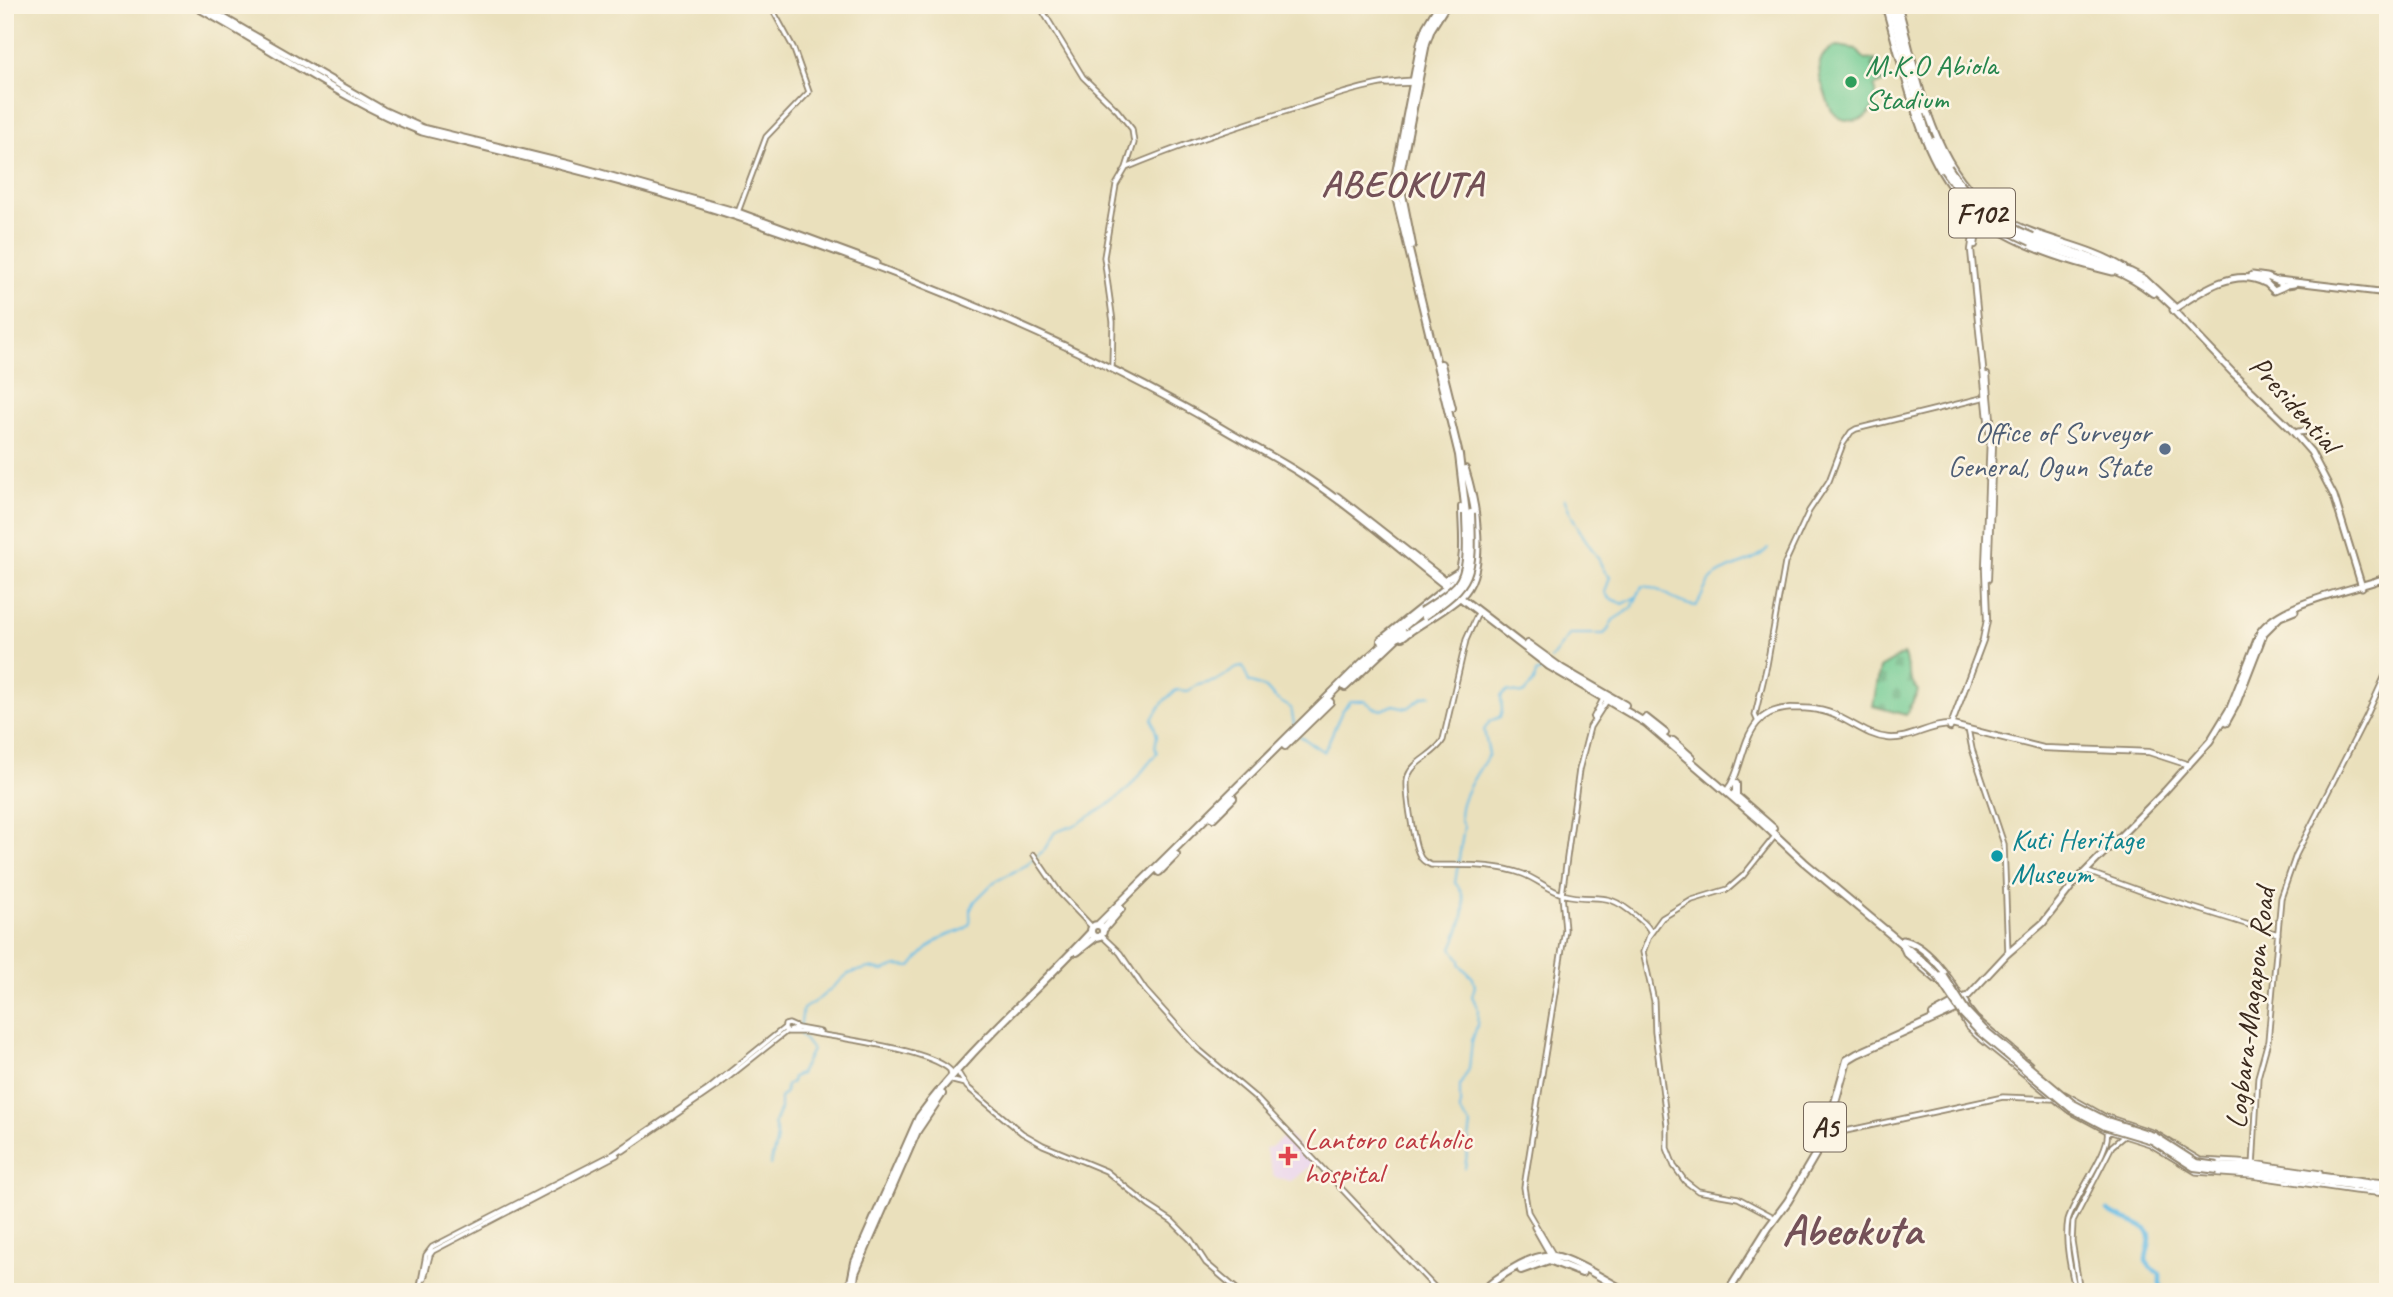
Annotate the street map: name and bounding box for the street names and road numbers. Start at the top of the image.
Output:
road number: F102 [1949,188,2015,238]
street label: Presidential [2241,347,2352,464]
street label: Logbara-Magapon Road [2216,881,2284,1131]
road number: A5 [1804,1102,1846,1152]

